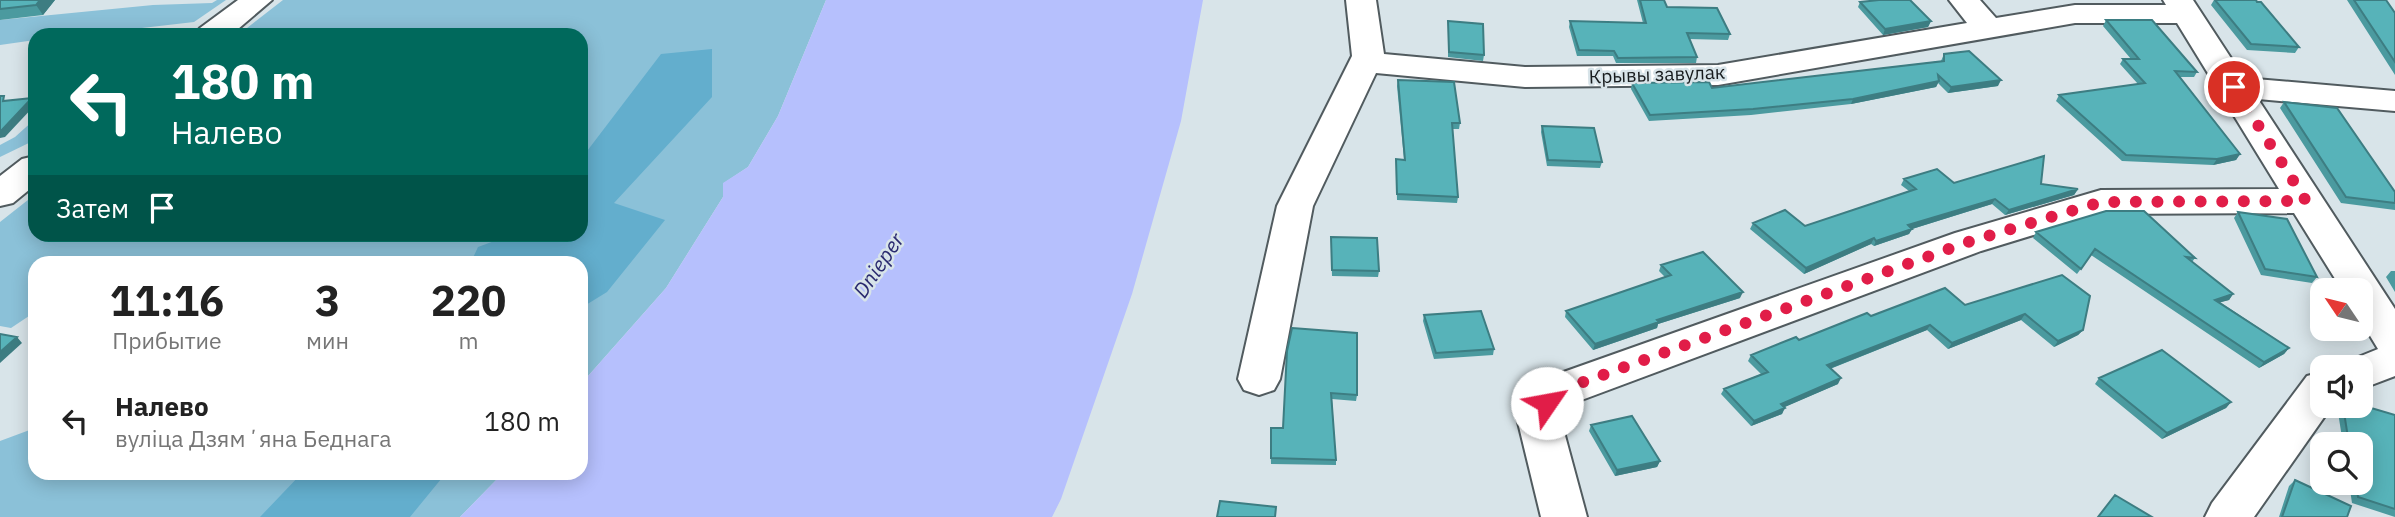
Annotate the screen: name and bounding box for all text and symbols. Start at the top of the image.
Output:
text: 180 m [171,49,315,112]
icon: left [56,56,147,147]
pin [2204,57,2264,117]
street label: Крывы завулак [1588,60,1726,88]
icon: arrive [2215,68,2253,106]
text: Налево [171,111,282,153]
icon: arrive [143,189,181,227]
text: Затем [56,191,129,225]
water label: Dnieper [846,226,911,303]
text: 11:16 [110,273,224,328]
text: 3 [315,273,340,328]
text: 220 [431,273,506,328]
north arrow [2310,278,2373,341]
map controls [2310,278,2373,495]
text: Прибытие [112,325,222,355]
text: мин [306,325,349,355]
text: m [458,325,479,355]
button: sound [2310,355,2373,418]
position arrow [1510,366,1584,440]
text: Налево [115,389,209,423]
icon: left [56,402,94,440]
text: 180 m [484,404,560,438]
text: вуліца Дзямʼяна Беднага [115,423,392,453]
button: search [2310,432,2373,495]

